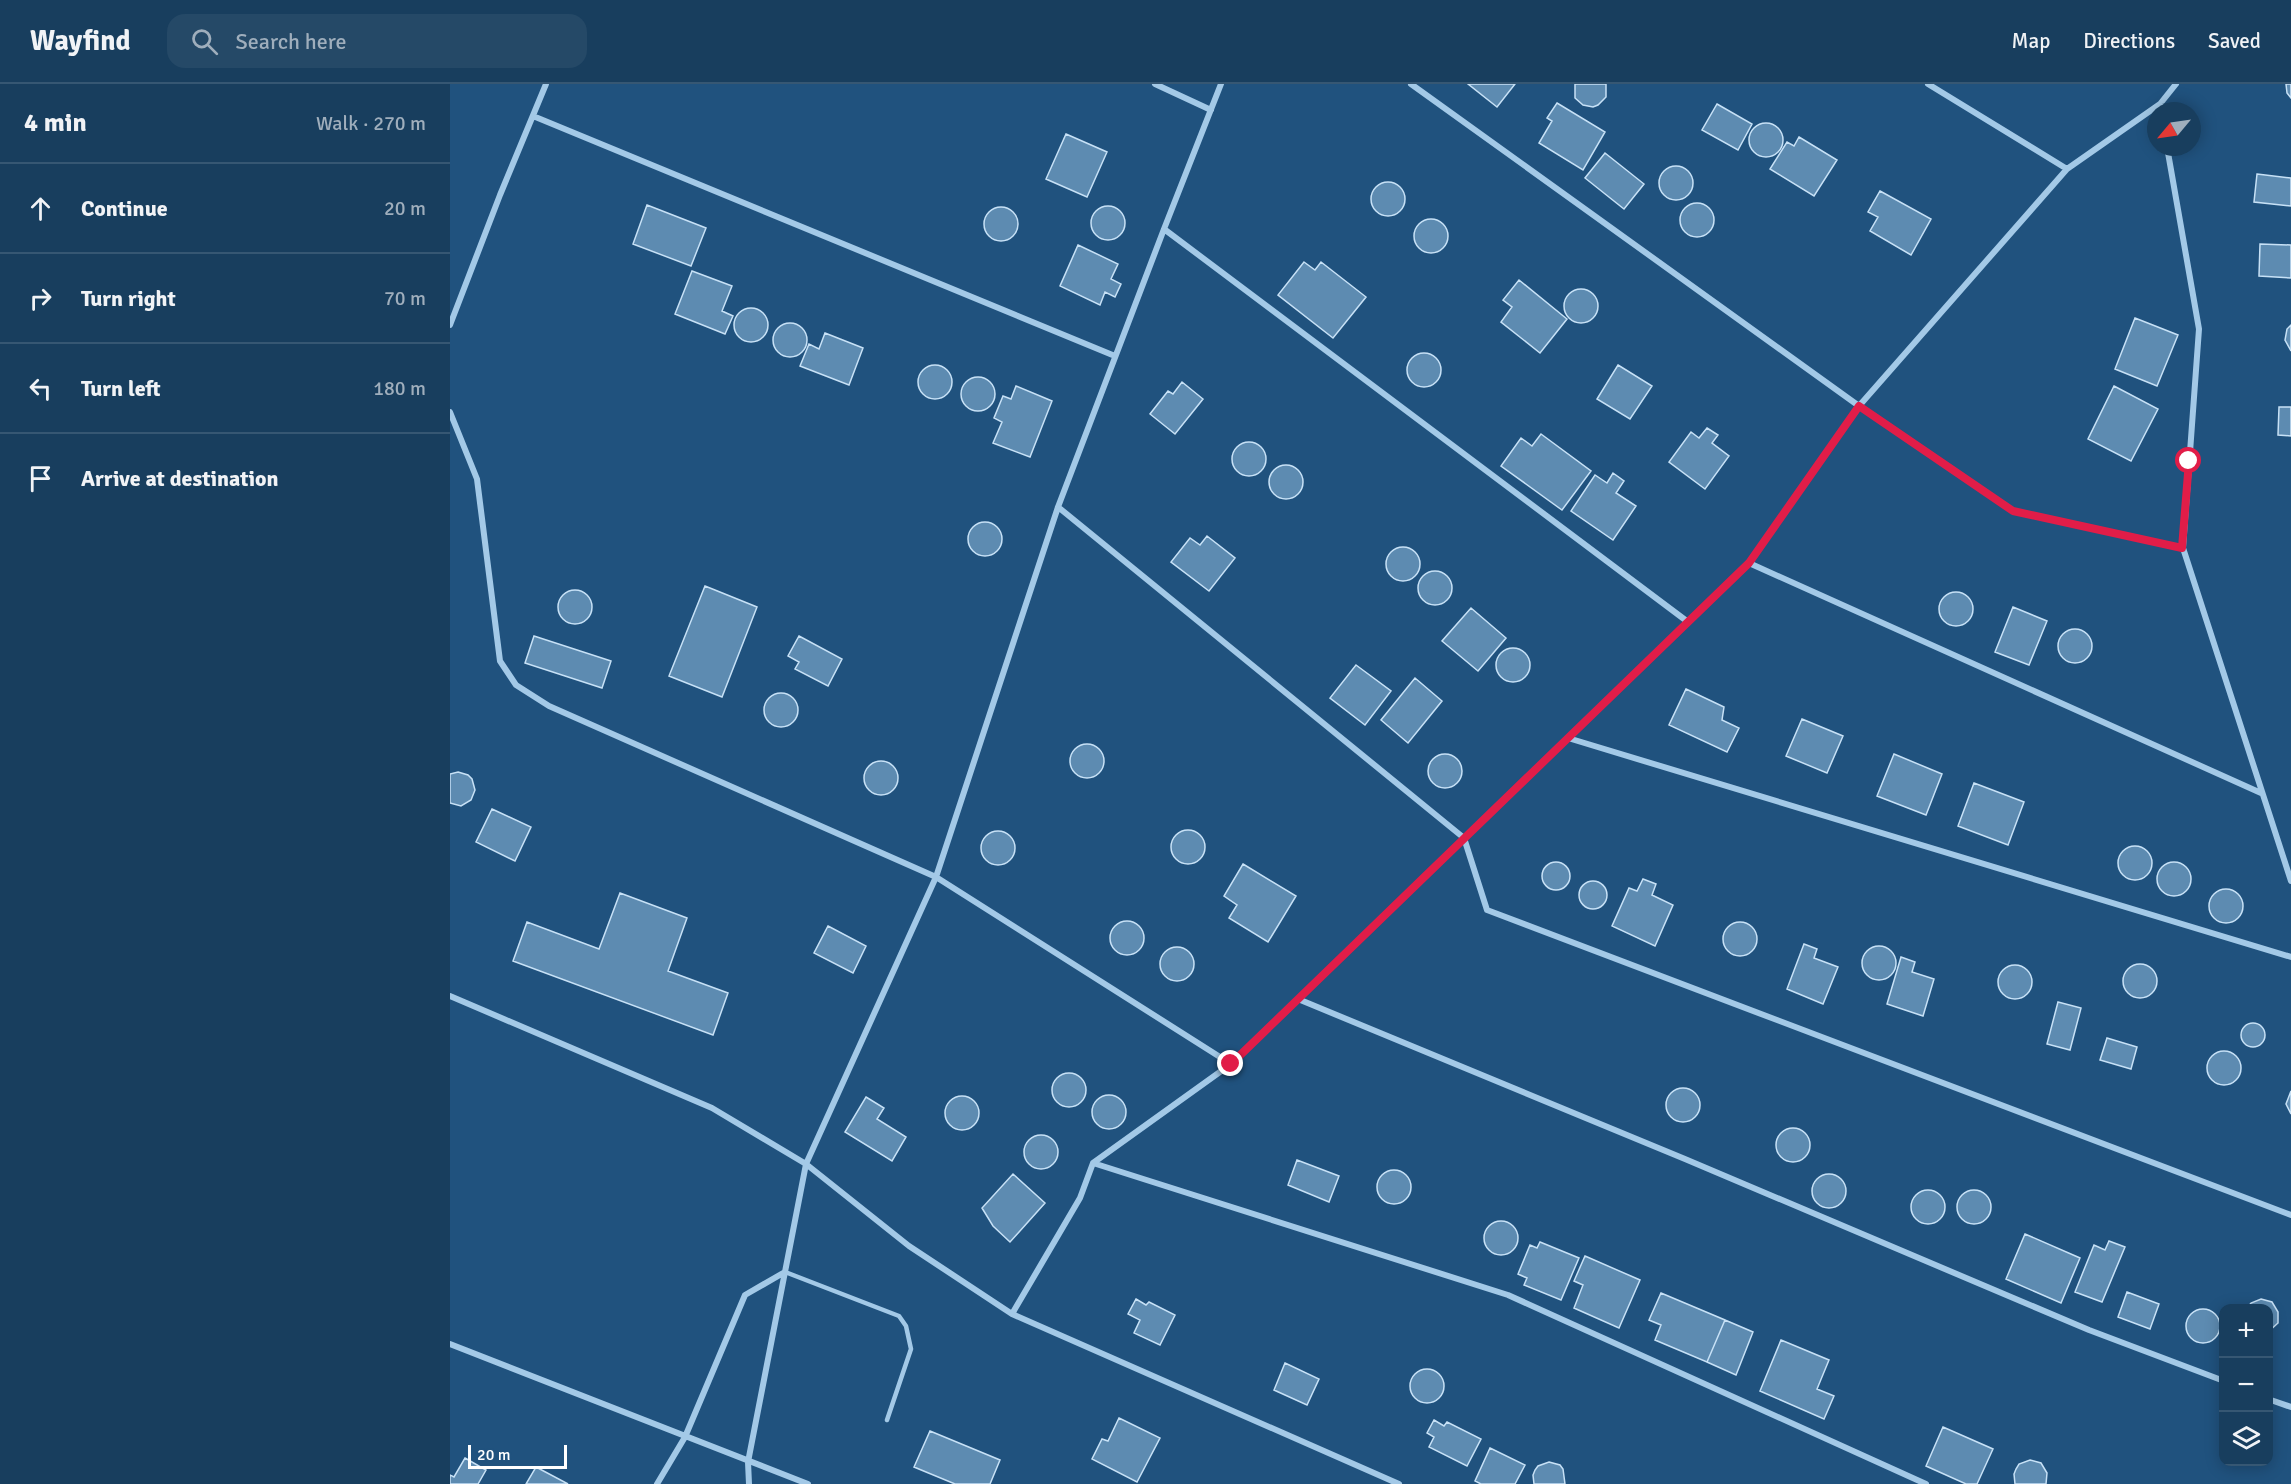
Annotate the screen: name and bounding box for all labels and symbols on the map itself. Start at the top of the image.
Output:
north arrow [2147,102,2201,156]
route start [2175,447,2201,473]
route end [1217,1050,1243,1076]
scale bar [468,1442,567,1470]

